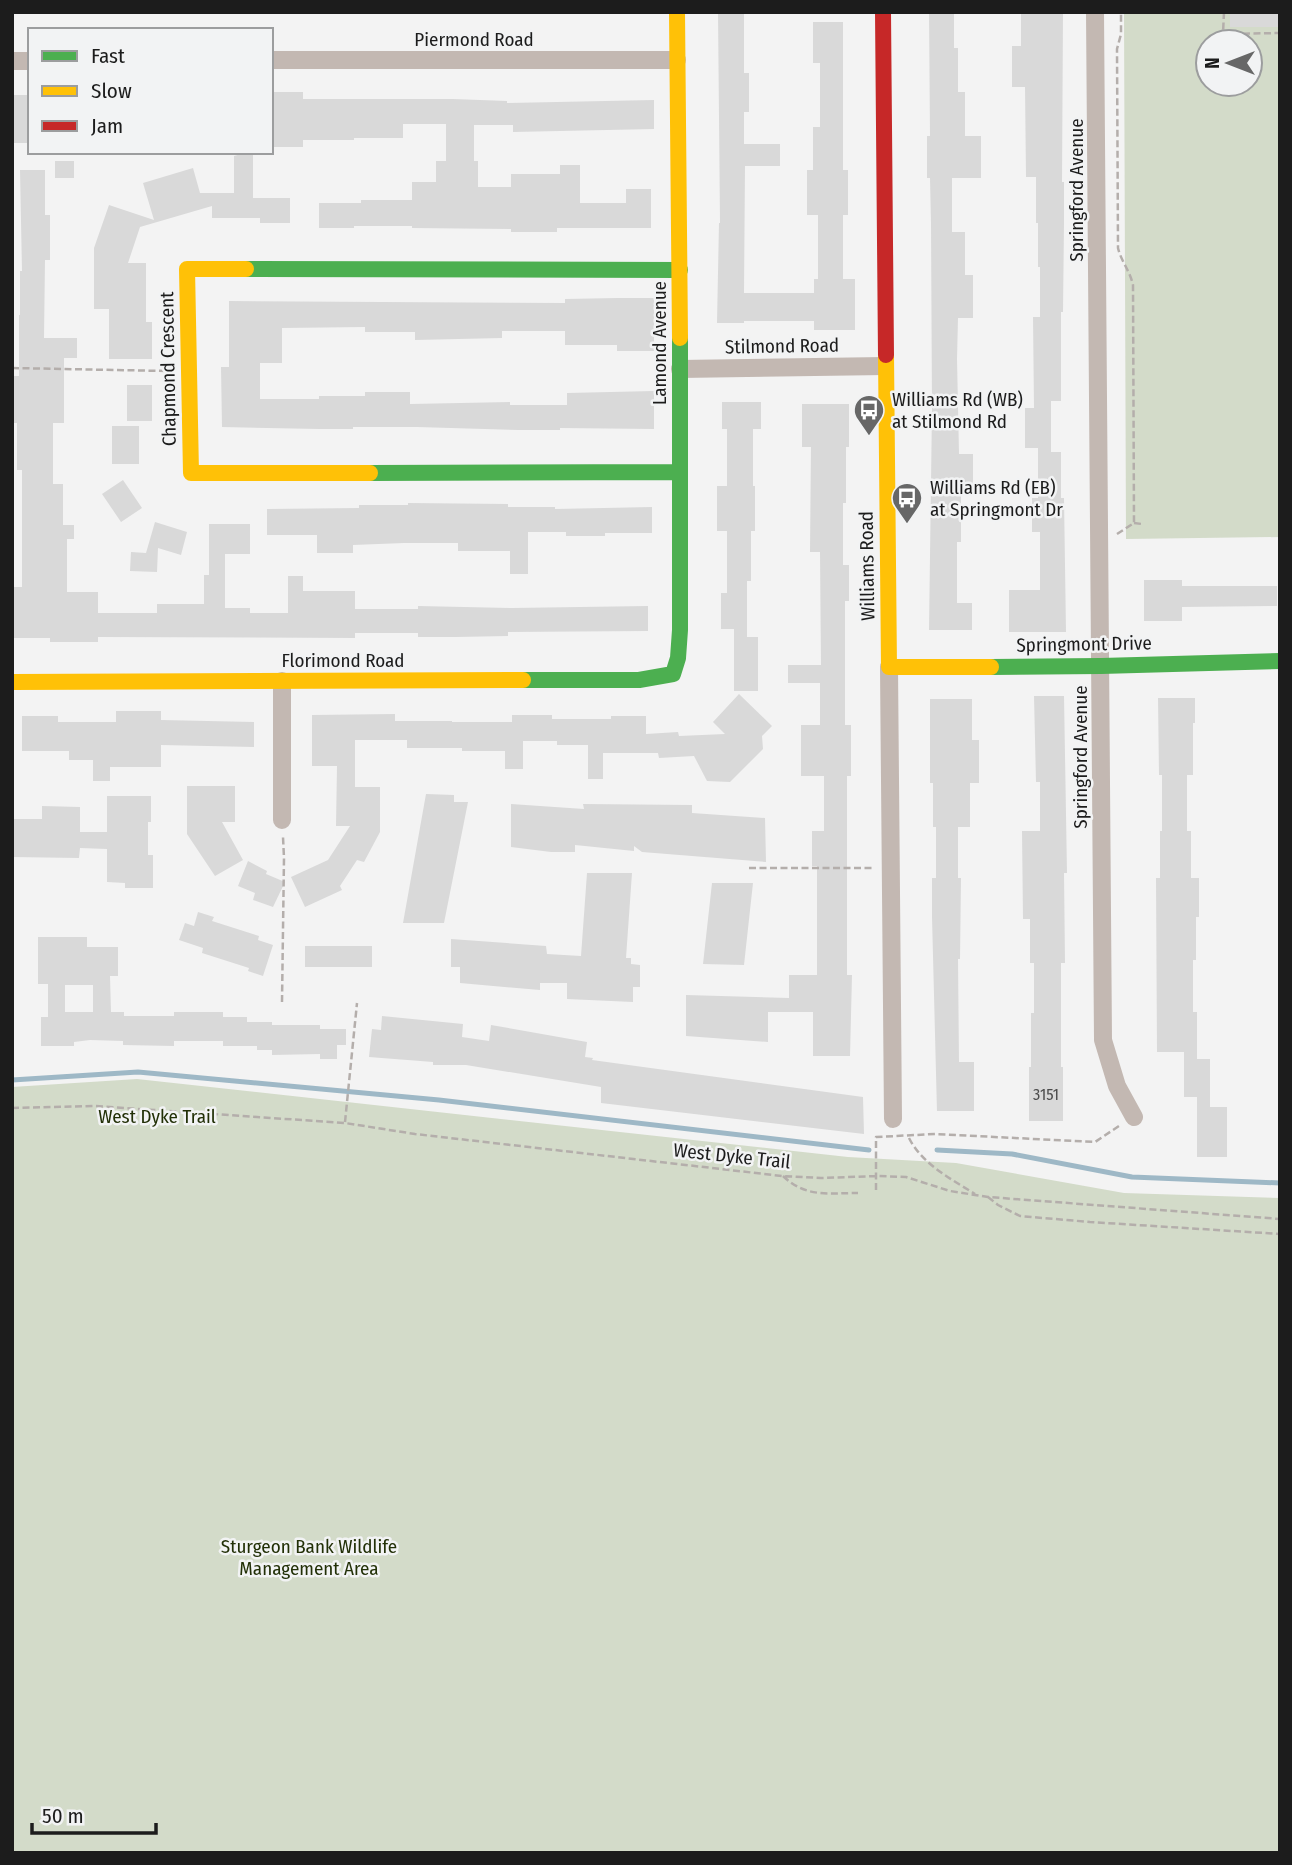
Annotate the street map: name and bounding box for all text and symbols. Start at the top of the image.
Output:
legend [28,28,273,154]
street label: Piermond Road [414,28,534,51]
north arrow [1194,28,1264,98]
text: Fast [91,43,125,69]
text: N [1201,57,1224,69]
text: Slow [91,78,132,104]
text: Jam [91,113,123,139]
street label: Springford Avenue [1065,118,1088,262]
street label: Lamond Avenue [648,281,671,405]
street label: Chapmond Crescent [155,291,181,446]
street label: Stilmond Road [725,334,839,358]
place label: Williams Rd (WB) at Stilmond Rd [892,388,1023,433]
bus stop icon: Williams Rd (WB) at Stilmond Rd [852,393,886,437]
place label: Williams Rd (EB) at Springmont Dr [930,476,1063,521]
bus stop icon: Williams Rd (EB) at Springmont Dr [890,481,924,525]
street label: Williams Road [855,511,879,621]
street label: Springmont Drive [1016,631,1152,657]
street label: Florimond Road [281,649,405,672]
street label: Springford Avenue [1069,685,1092,829]
house number: 3151 [1033,1085,1059,1104]
park label: West Dyke Trail [98,1105,216,1128]
street label: West Dyke Trail [672,1138,792,1174]
park label: Sturgeon Bank Wildlife Management Area [221,1535,397,1580]
scale bar [32,1792,156,1836]
text: 50 m [42,1803,84,1829]

